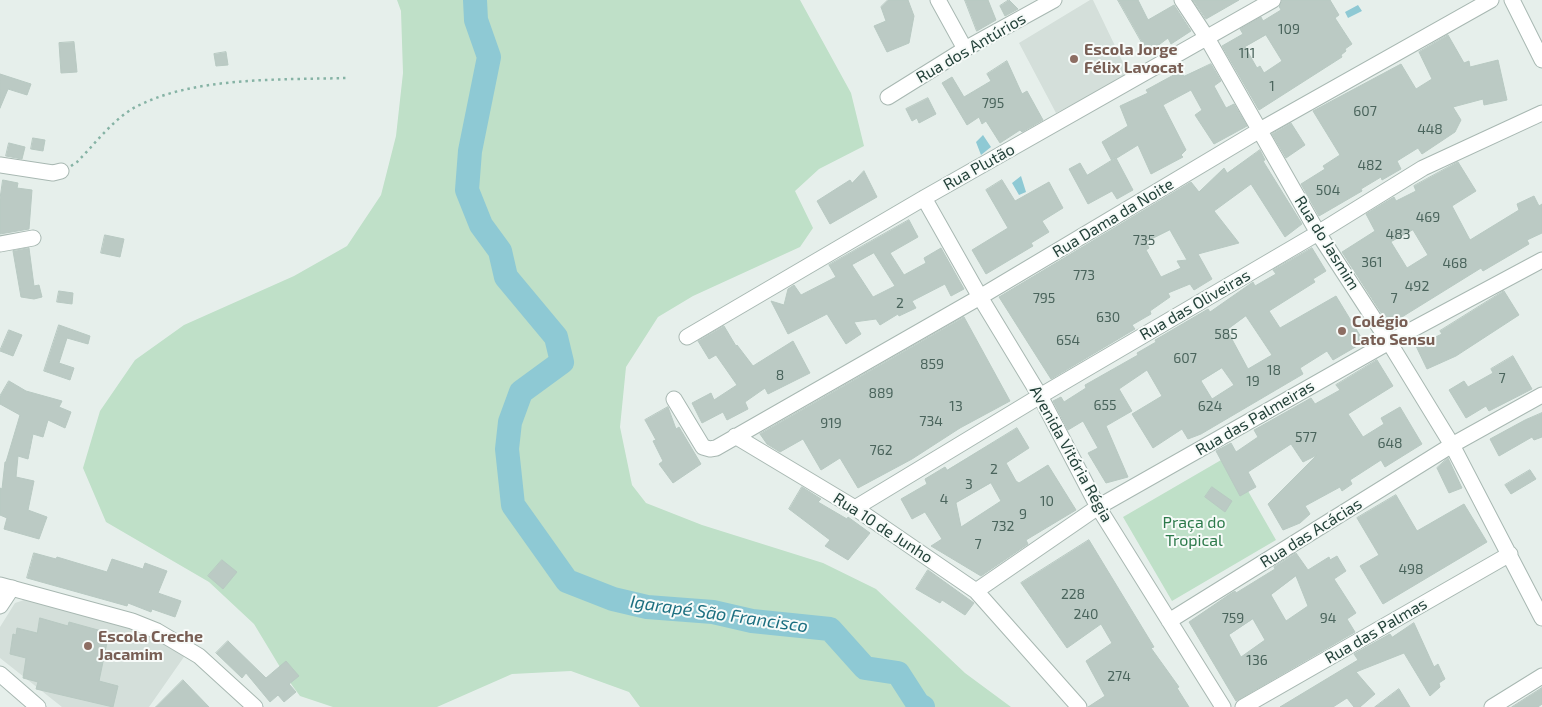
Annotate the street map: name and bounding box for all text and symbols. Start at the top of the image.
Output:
street label: Rua dos Antúrios [913,9,1029,87]
house number: 109 [1278,21,1300,37]
place label: Escola Jorge Félix Lavocat [1084,40,1184,78]
house number: 111 [1239,45,1255,61]
marker: Escola Jorge Félix Lavocat [1068,53,1080,65]
house number: 1 [1269,78,1275,94]
house number: 795 [982,95,1004,111]
house number: 607 [1353,103,1377,119]
house number: 448 [1417,121,1443,137]
street label: Rua Plutão [940,140,1018,194]
house number: 482 [1358,157,1382,173]
street label: Rua Dama da Noite [1049,174,1177,262]
house number: 504 [1316,182,1340,198]
street label: Rua do Jasmim [1290,192,1364,294]
house number: 469 [1416,209,1440,225]
house number: 483 [1386,226,1410,242]
house number: 735 [1133,232,1155,248]
house number: 361 [1361,254,1383,270]
house number: 468 [1442,255,1468,271]
street label: Rua das Oliveiras [1136,266,1254,344]
house number: 773 [1073,267,1095,283]
house number: 492 [1405,278,1429,294]
house number: 795 [1033,290,1055,306]
house number: 7 [1390,290,1398,306]
house number: 2 [896,295,904,311]
house number: 630 [1096,309,1120,325]
place label: Colégio Lato Sensu [1352,312,1435,350]
marker: Colégio Lato Sensu [1336,325,1348,337]
house number: 585 [1214,326,1238,342]
house number: 654 [1056,332,1080,348]
house number: 607 [1173,350,1197,366]
house number: 859 [920,356,944,372]
house number: 18 [1267,362,1281,378]
house number: 8 [776,367,784,383]
house number: 7 [1498,370,1506,386]
house number: 19 [1246,373,1260,389]
street label: Rua das Palmeiras [1192,376,1318,460]
street label: Avenida Vitória Régia [1025,382,1117,526]
house number: 889 [868,385,894,401]
house number: 655 [1093,397,1117,413]
house number: 13 [949,398,963,414]
house number: 624 [1198,398,1222,414]
house number: 734 [919,413,943,429]
house number: 919 [820,415,842,431]
house number: 577 [1295,429,1317,445]
house number: 648 [1377,435,1403,451]
house number: 762 [869,442,893,458]
house number: 2 [990,461,998,477]
house number: 3 [965,476,973,492]
street label: Rua 10 de Junho [830,489,936,567]
house number: 4 [940,491,948,507]
house number: 10 [1040,493,1054,509]
street label: Rua das Acácias [1257,494,1365,572]
house number: 9 [1019,506,1027,522]
park label: Praça do Tropical [1162,513,1226,551]
house number: 732 [992,518,1014,534]
house number: 7 [974,536,982,552]
house number: 498 [1398,561,1424,577]
house number: 228 [1061,586,1085,602]
water label: Igarapé São Francisco [629,591,809,637]
street label: Rua das Palmas [1321,594,1431,668]
house number: 240 [1074,606,1098,622]
house number: 759 [1222,610,1244,626]
house number: 94 [1320,610,1336,626]
place label: Escola Creche Jacamim [98,627,203,665]
marker: Escola Creche Jacamim [82,640,94,652]
house number: 136 [1246,652,1268,668]
house number: 274 [1107,668,1131,684]

